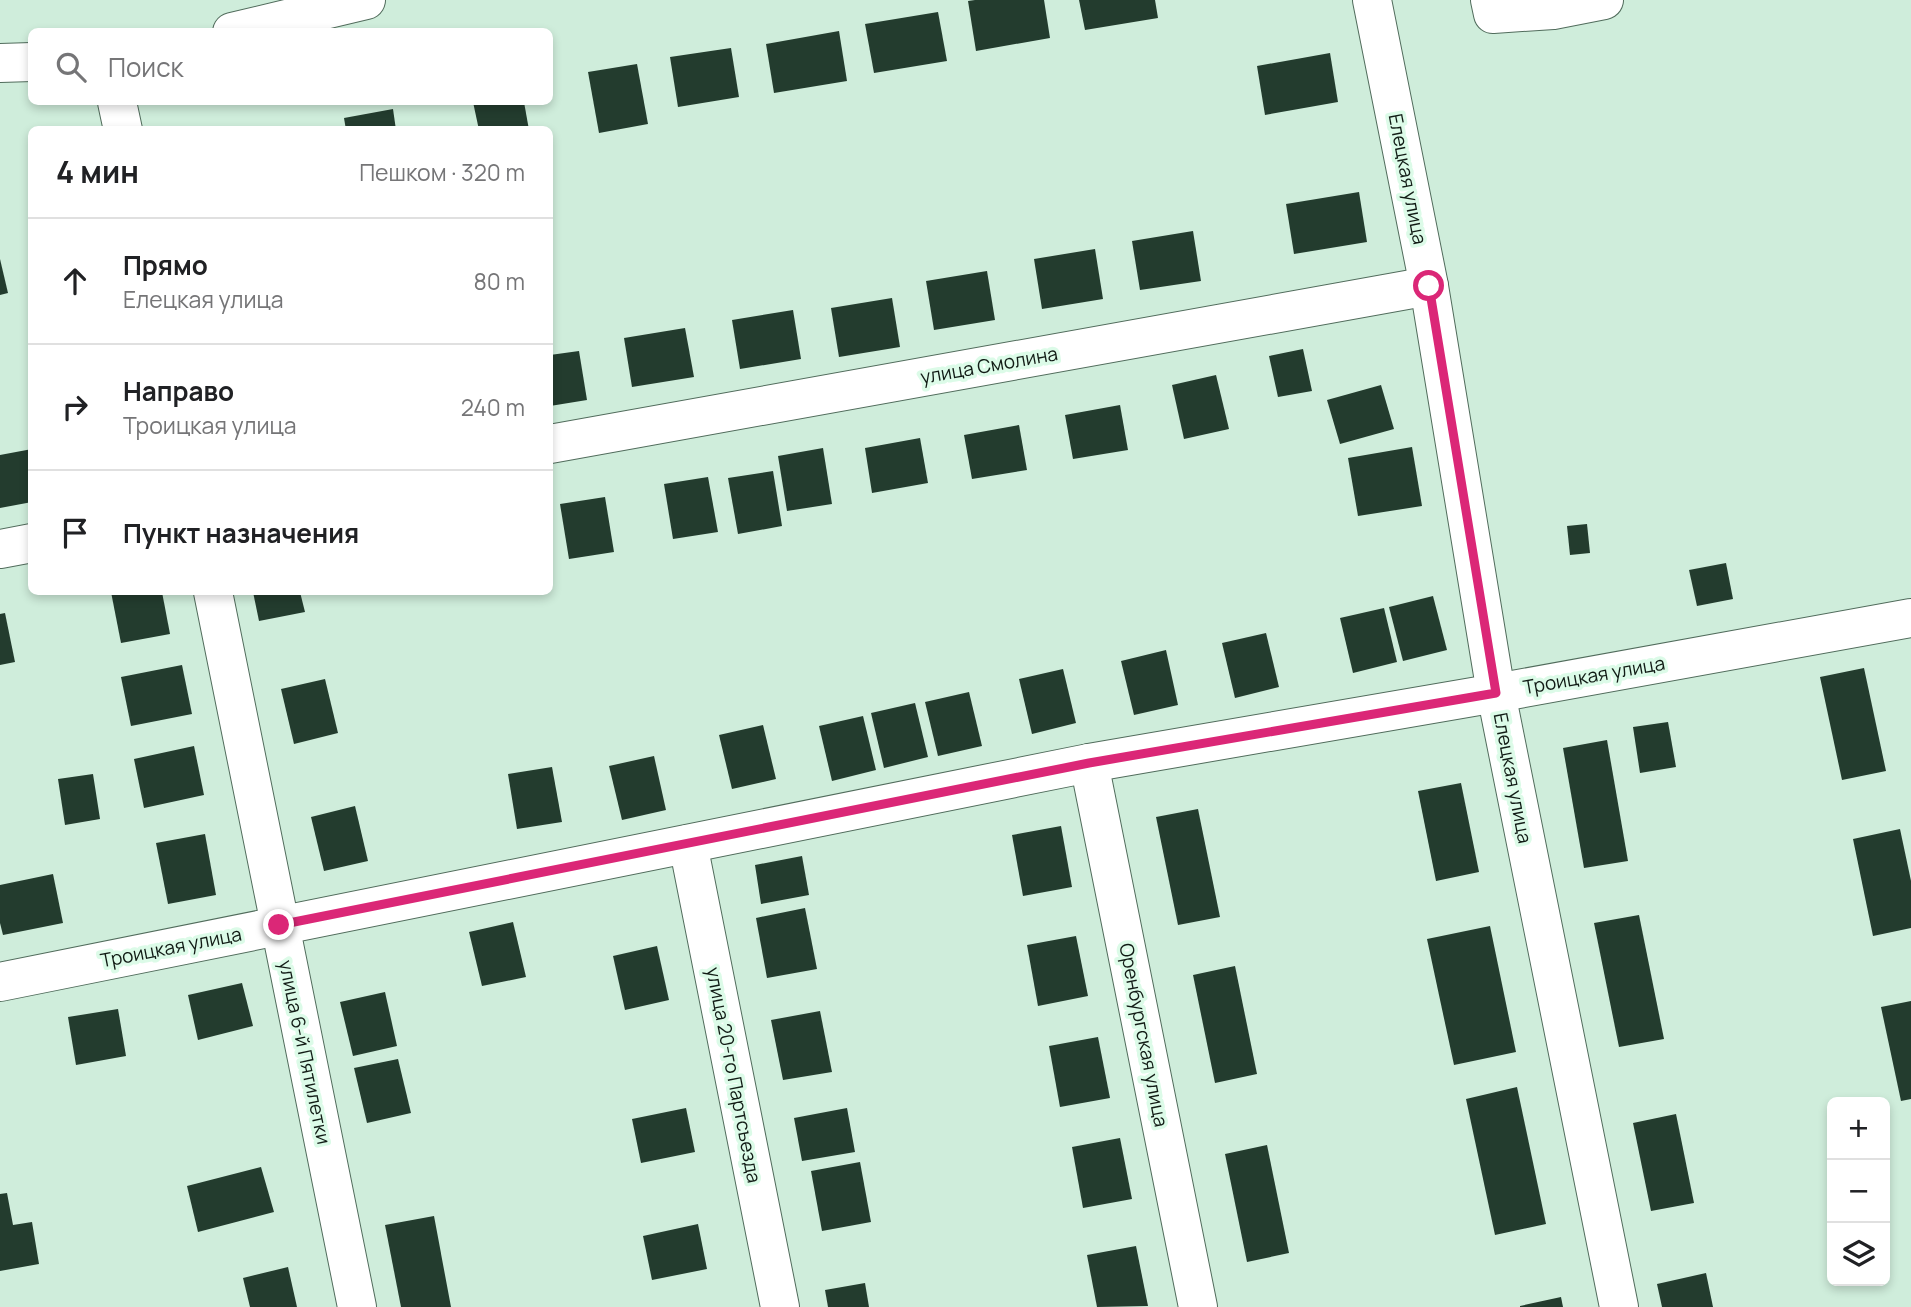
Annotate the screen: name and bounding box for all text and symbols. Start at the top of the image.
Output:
search box [28,28,553,105]
icon: search [52,48,90,86]
text: Поиск [108,49,183,85]
street label: Елецкая улица [1383,111,1433,247]
text: 4 мин [56,151,139,192]
text: Пешком · 320 m [359,156,525,188]
text: Прямо [123,247,208,283]
icon: ahead [56,262,94,300]
text: 80 m [474,265,525,297]
route start [1413,270,1444,301]
text: Елецкая улица [123,283,283,315]
street label: улица Смолина [918,340,1060,390]
text: Направо [123,373,234,409]
icon: right [56,388,94,426]
text: 240 m [461,391,525,423]
text: Троицкая улица [123,409,297,441]
icon: arrive [56,514,94,552]
text: Пункт назначения [123,515,359,551]
street label: Троицкая улица [1521,650,1667,700]
street label: Елецкая улица [1488,710,1538,846]
route end [263,909,294,940]
street label: Троицкая улица [98,921,244,973]
street label: Оренбургская улица [1113,941,1175,1129]
street label: улица 6-й Пятилетки [273,957,337,1147]
street label: улица 20-го Партсъезда [700,965,768,1185]
map controls [1827,1097,1890,1286]
button: + [1827,1097,1890,1160]
button: − [1827,1160,1890,1223]
button: layers [1827,1223,1890,1286]

